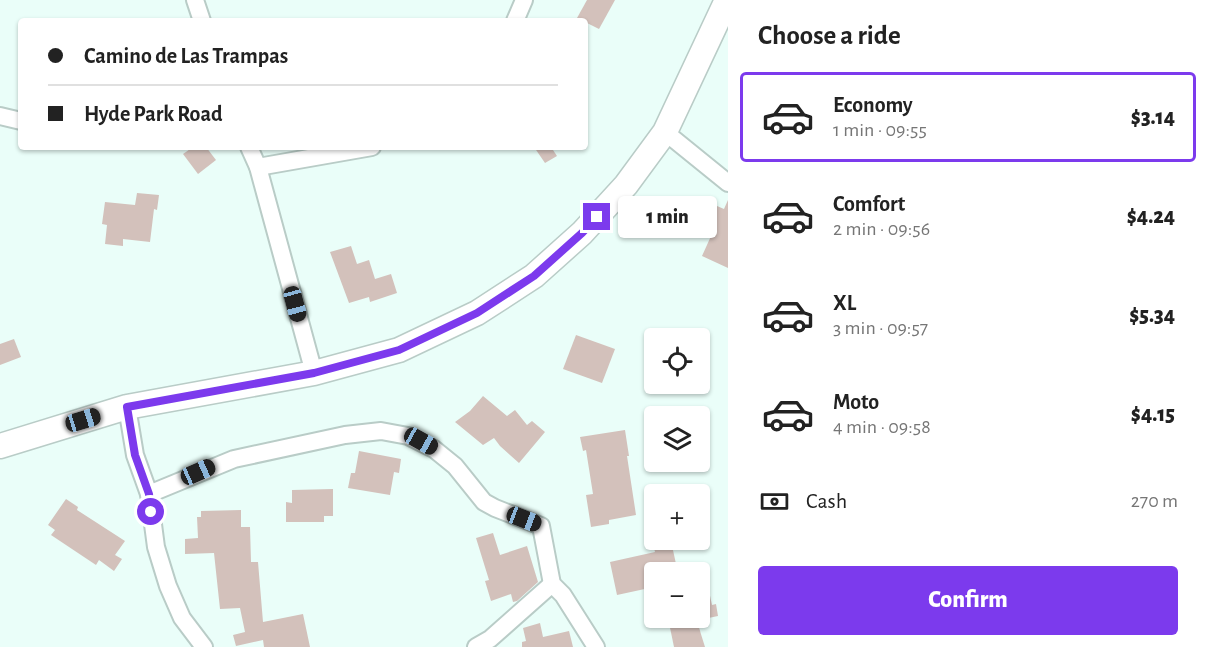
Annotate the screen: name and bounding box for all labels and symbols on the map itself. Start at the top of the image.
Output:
callout: 1 min [618,196,717,238]
route end [583,203,610,230]
car [282,284,308,324]
car [63,406,103,434]
car [401,424,441,458]
car [178,456,218,488]
route start [137,498,164,525]
car [504,504,544,534]

